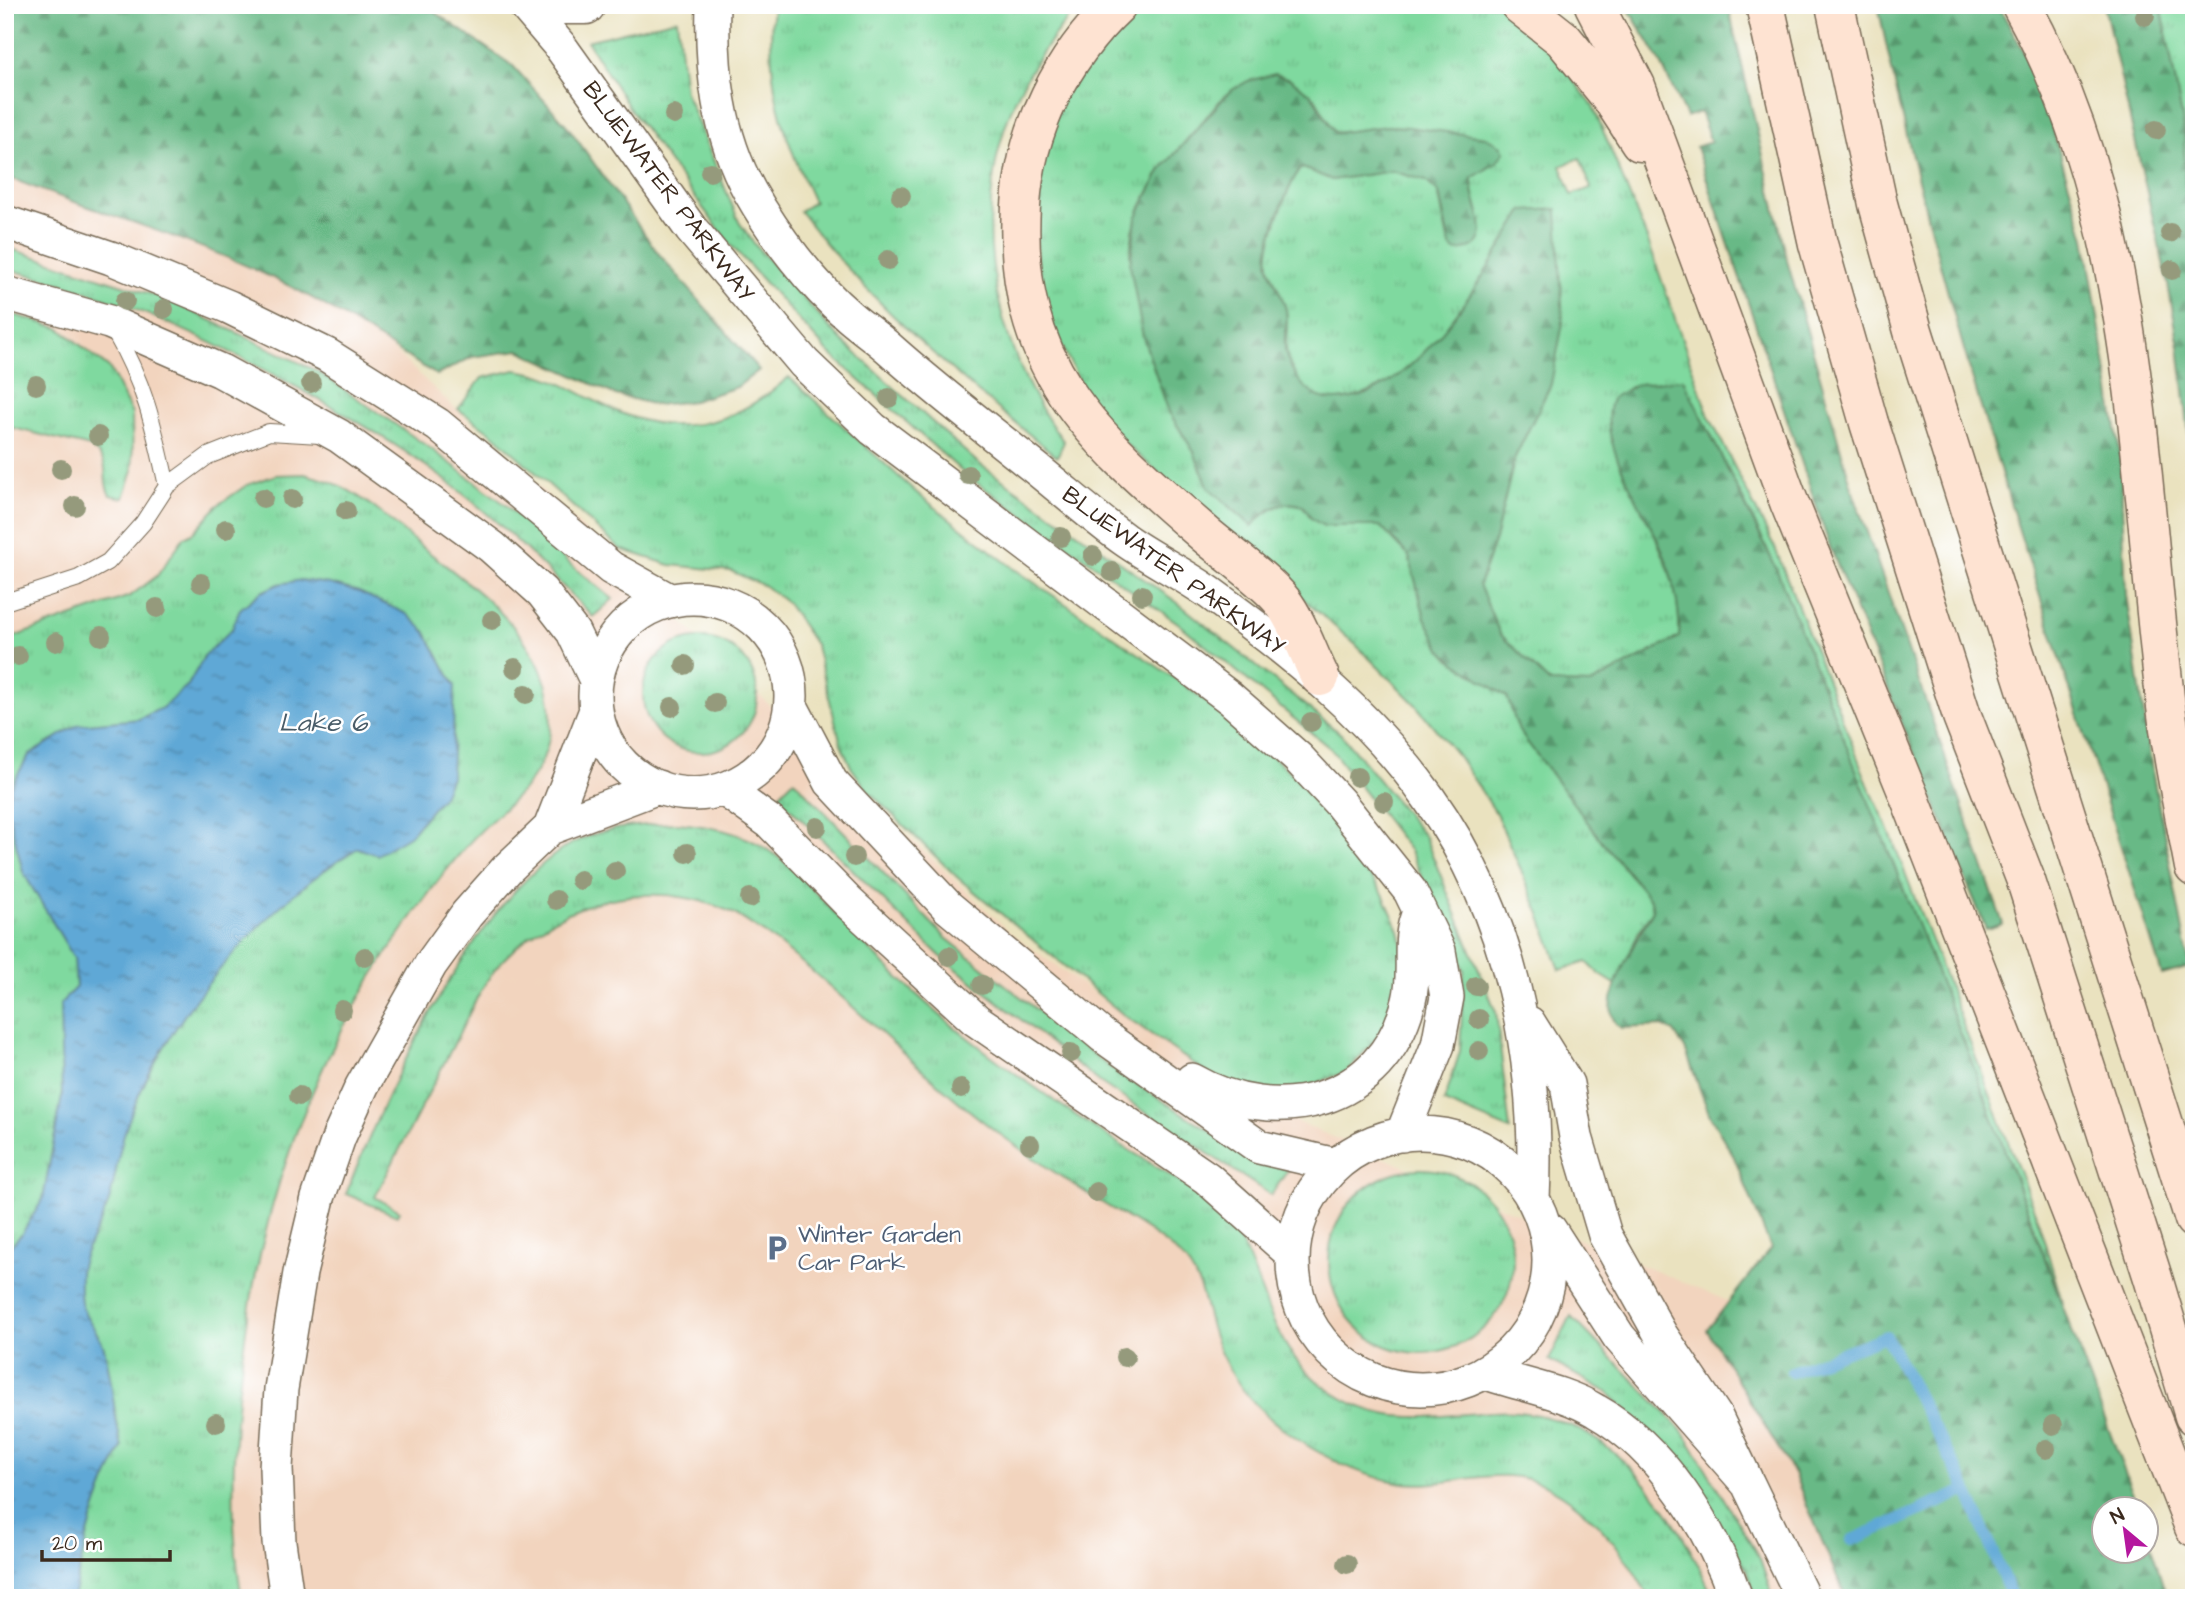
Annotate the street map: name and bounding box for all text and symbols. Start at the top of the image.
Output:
street label: BLUEWATER PARKWAY [574,74,763,309]
street label: BLUEWATER PARKWAY [1055,478,1292,664]
water label: Lake 6 [279,705,369,741]
place label: Winter Garden Car Park [798,1218,961,1280]
parking icon: Winter Garden Car Park [762,1233,792,1263]
north arrow [2090,1494,2160,1564]
text: N [2106,1502,2129,1531]
scale bar [42,1519,170,1563]
text: 20 m [52,1529,103,1558]

